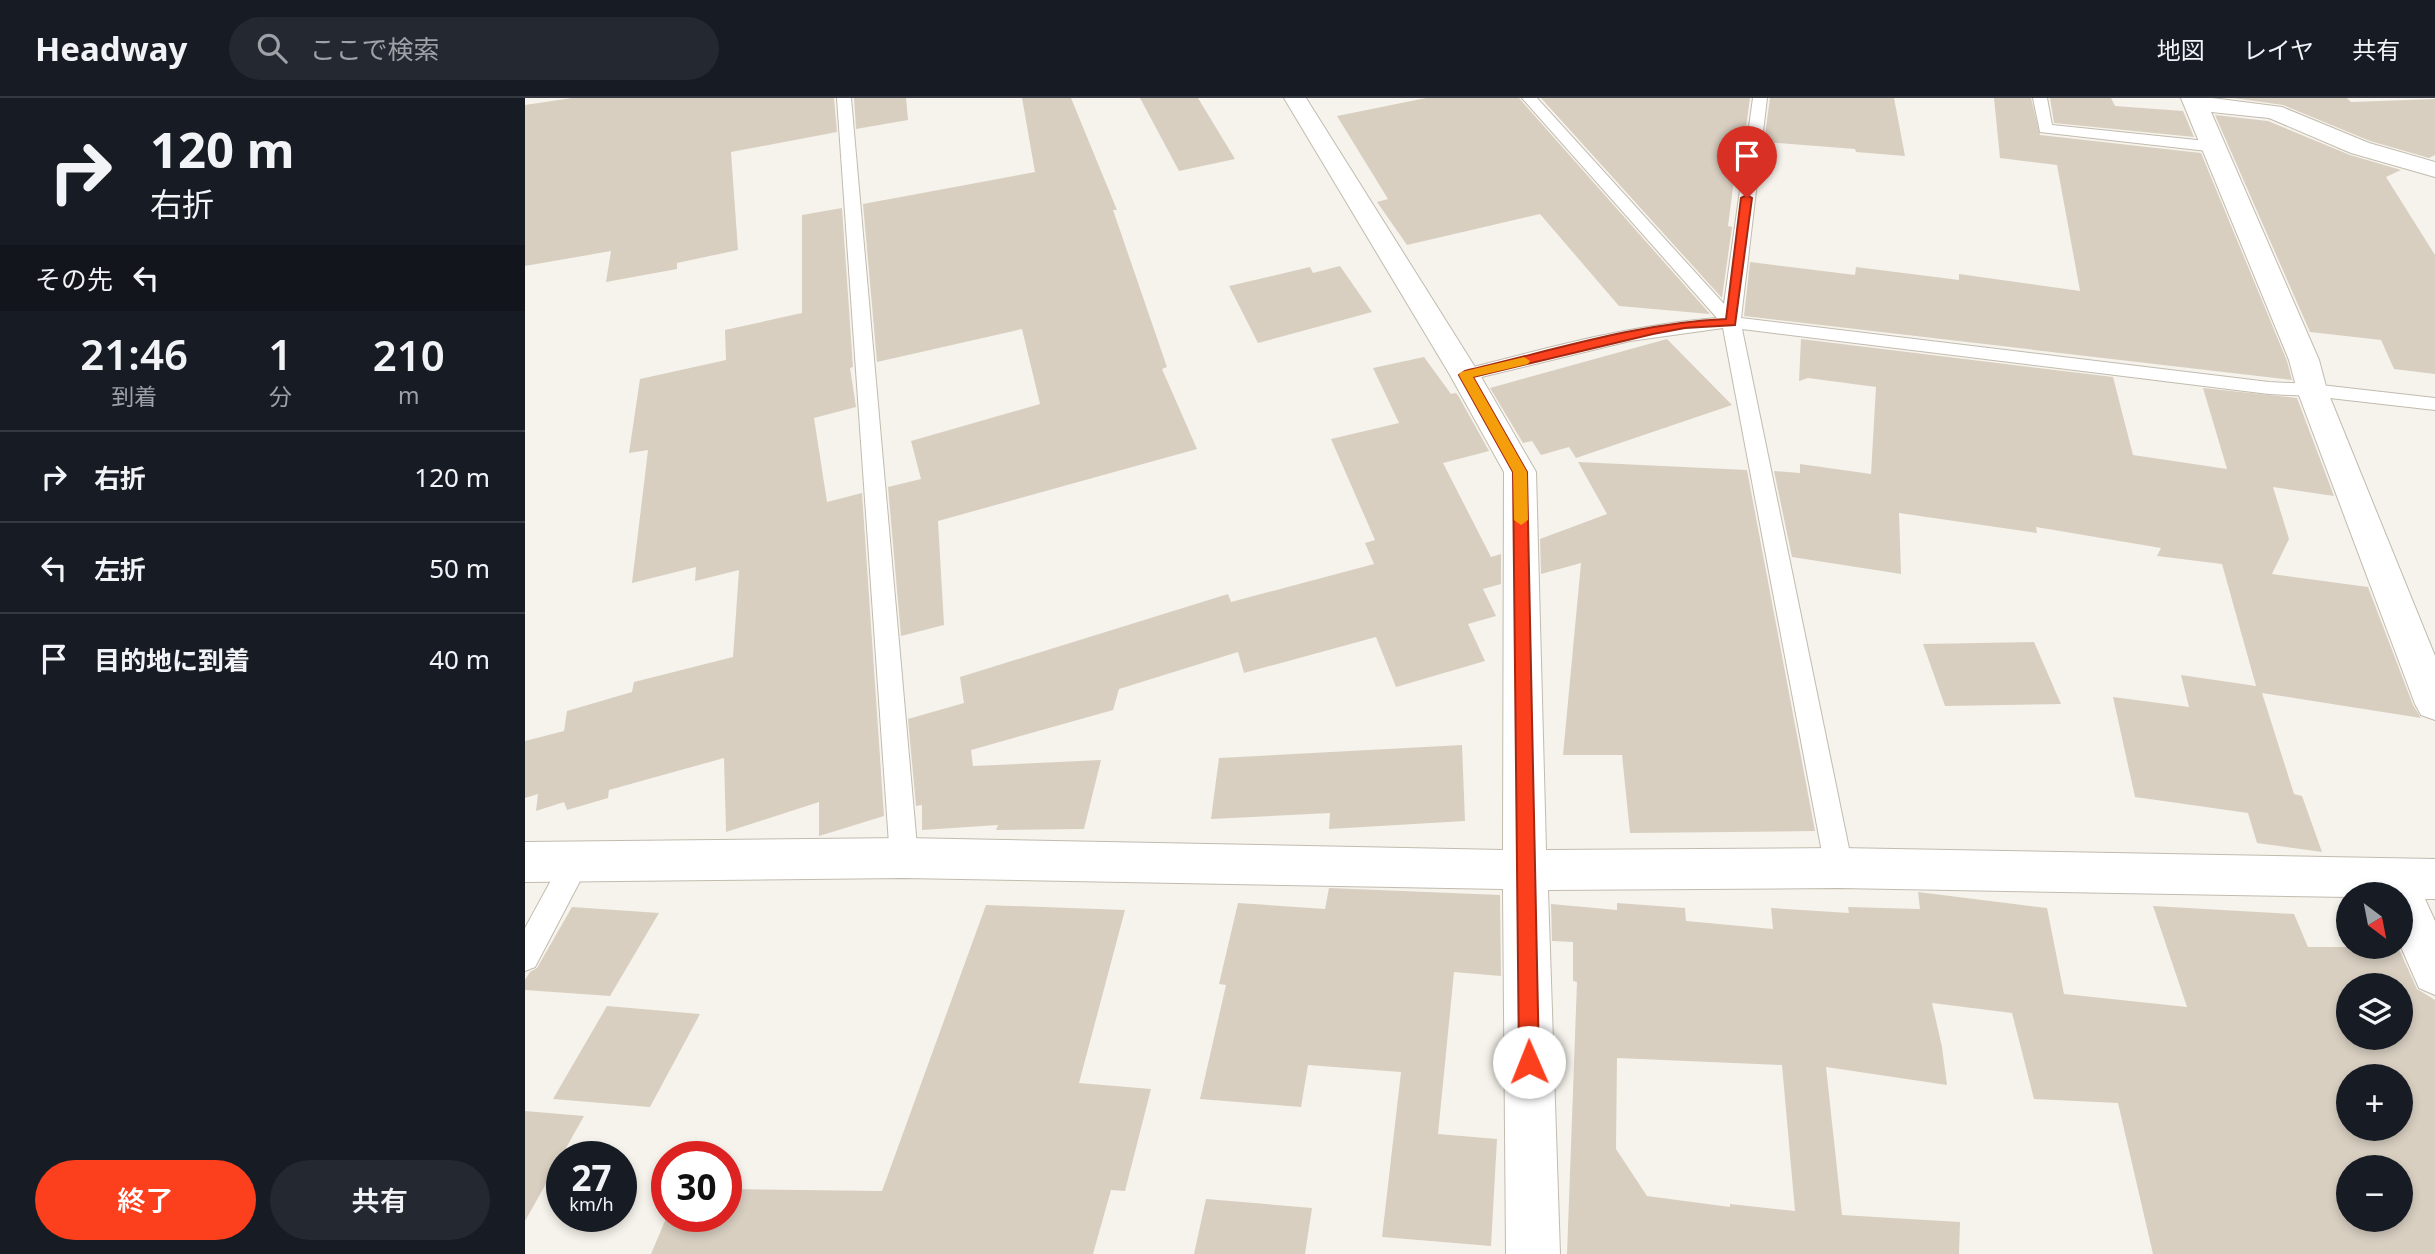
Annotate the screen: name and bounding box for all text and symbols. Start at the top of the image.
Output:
search box [229,17,719,80]
text: Headway [35,26,187,71]
icon: search [253,29,291,67]
text: ここで検索 [309,31,439,67]
text: 地図 [2157,33,2205,66]
text: レイヤ [2243,33,2314,66]
text: 共有 [2352,33,2400,66]
text: 120 m [150,116,295,182]
icon: right [35,126,126,217]
pin [1717,126,1777,198]
icon: arrive [1728,137,1766,175]
text: 右折 [150,182,214,225]
icon: left [127,259,165,297]
text: その先 [35,261,113,297]
text: 21:46 [80,325,188,382]
text: 1 [268,325,292,382]
text: 210 [373,326,445,383]
text: m [398,379,419,411]
text: 到着 [111,380,157,412]
text: 分 [269,380,292,412]
icon: right [35,458,73,496]
text: 120 m [414,459,490,495]
text: 右折 [94,460,146,496]
icon: left [35,549,73,587]
text: 50 m [429,550,490,586]
text: 左折 [94,551,146,587]
icon: arrive [35,640,73,678]
text: 40 m [429,641,490,677]
text: 目的地に到着 [94,642,250,678]
north arrow [2336,882,2413,959]
map controls [2336,882,2413,1232]
button: layers [2336,973,2413,1050]
position arrow [1492,1025,1566,1099]
button: + [2336,1064,2413,1141]
speed limit sign: 30 [651,1141,742,1232]
text: 27 [571,1154,612,1201]
button: − [2336,1155,2413,1232]
button: 終了 [35,1160,256,1240]
button: 共有 [270,1160,490,1240]
text: km/h [569,1192,614,1216]

